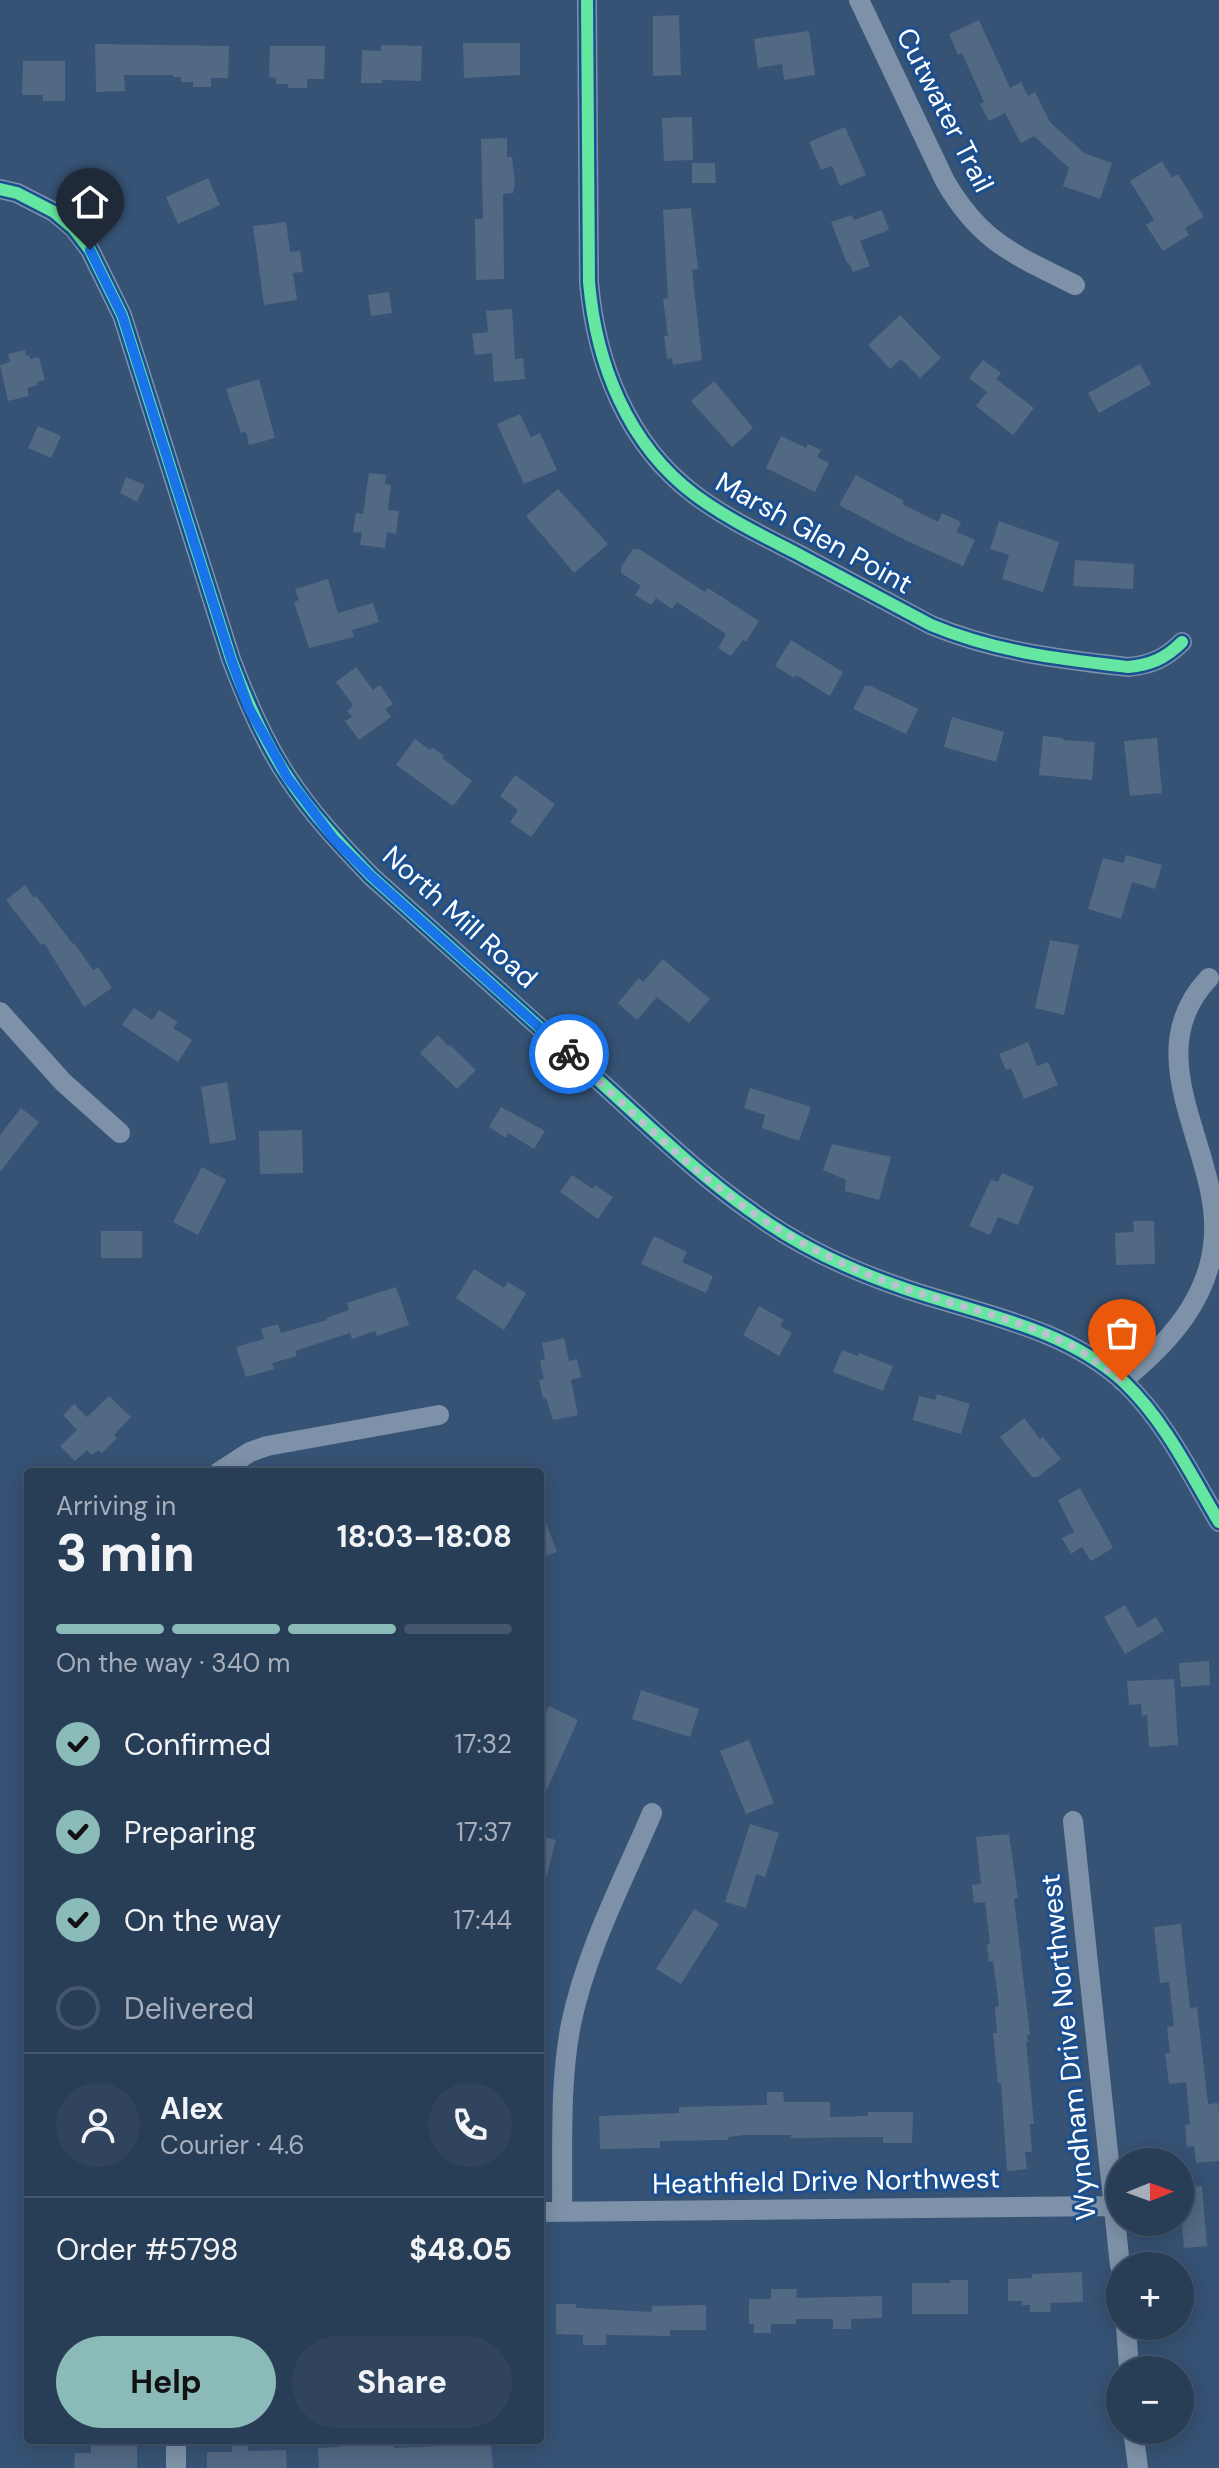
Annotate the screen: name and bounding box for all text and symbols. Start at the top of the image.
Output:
street label: Cutwater Trail [888,22,1002,198]
pin [56,168,124,250]
icon: home [68,180,112,224]
street label: Marsh Glen Point [709,464,919,602]
street label: North Mill Road [375,838,545,996]
courier [529,1014,609,1094]
icon: bike [547,1032,591,1076]
pin [1088,1299,1156,1381]
icon: bag [1100,1311,1144,1355]
text: Arriving in [56,1489,176,1523]
text: 18:03–18:08 [337,1517,512,1556]
text: 3 min [56,1519,195,1587]
text: On the way · 340 m [56,1646,290,1680]
icon: check [56,1722,100,1766]
text: Confirmed [124,1725,271,1764]
text: 17:32 [454,1727,512,1761]
icon: check [56,1810,100,1854]
text: Preparing [124,1813,256,1852]
text: 17:37 [456,1815,512,1849]
street label: Wyndham Drive Northwest [1031,1872,1105,2222]
icon: check [56,1898,100,1942]
text: On the way [124,1901,281,1940]
text: 17:44 [453,1903,512,1937]
text: Delivered [124,1989,254,2028]
button: person [56,2083,140,2167]
button: phone [428,2083,512,2167]
text: Alex [160,2089,223,2128]
text: Courier · 4.6 [160,2128,305,2162]
north arrow [1106,2148,1194,2236]
map controls [1106,2148,1194,2444]
street label: Heathfield Drive Northwest [652,2159,1000,2203]
text: Order #5798 [56,2230,238,2269]
text: $48.05 [409,2230,512,2269]
button: + [1106,2252,1194,2340]
button: Help [56,2336,276,2428]
button: Share [292,2336,512,2428]
button: − [1106,2356,1194,2444]

